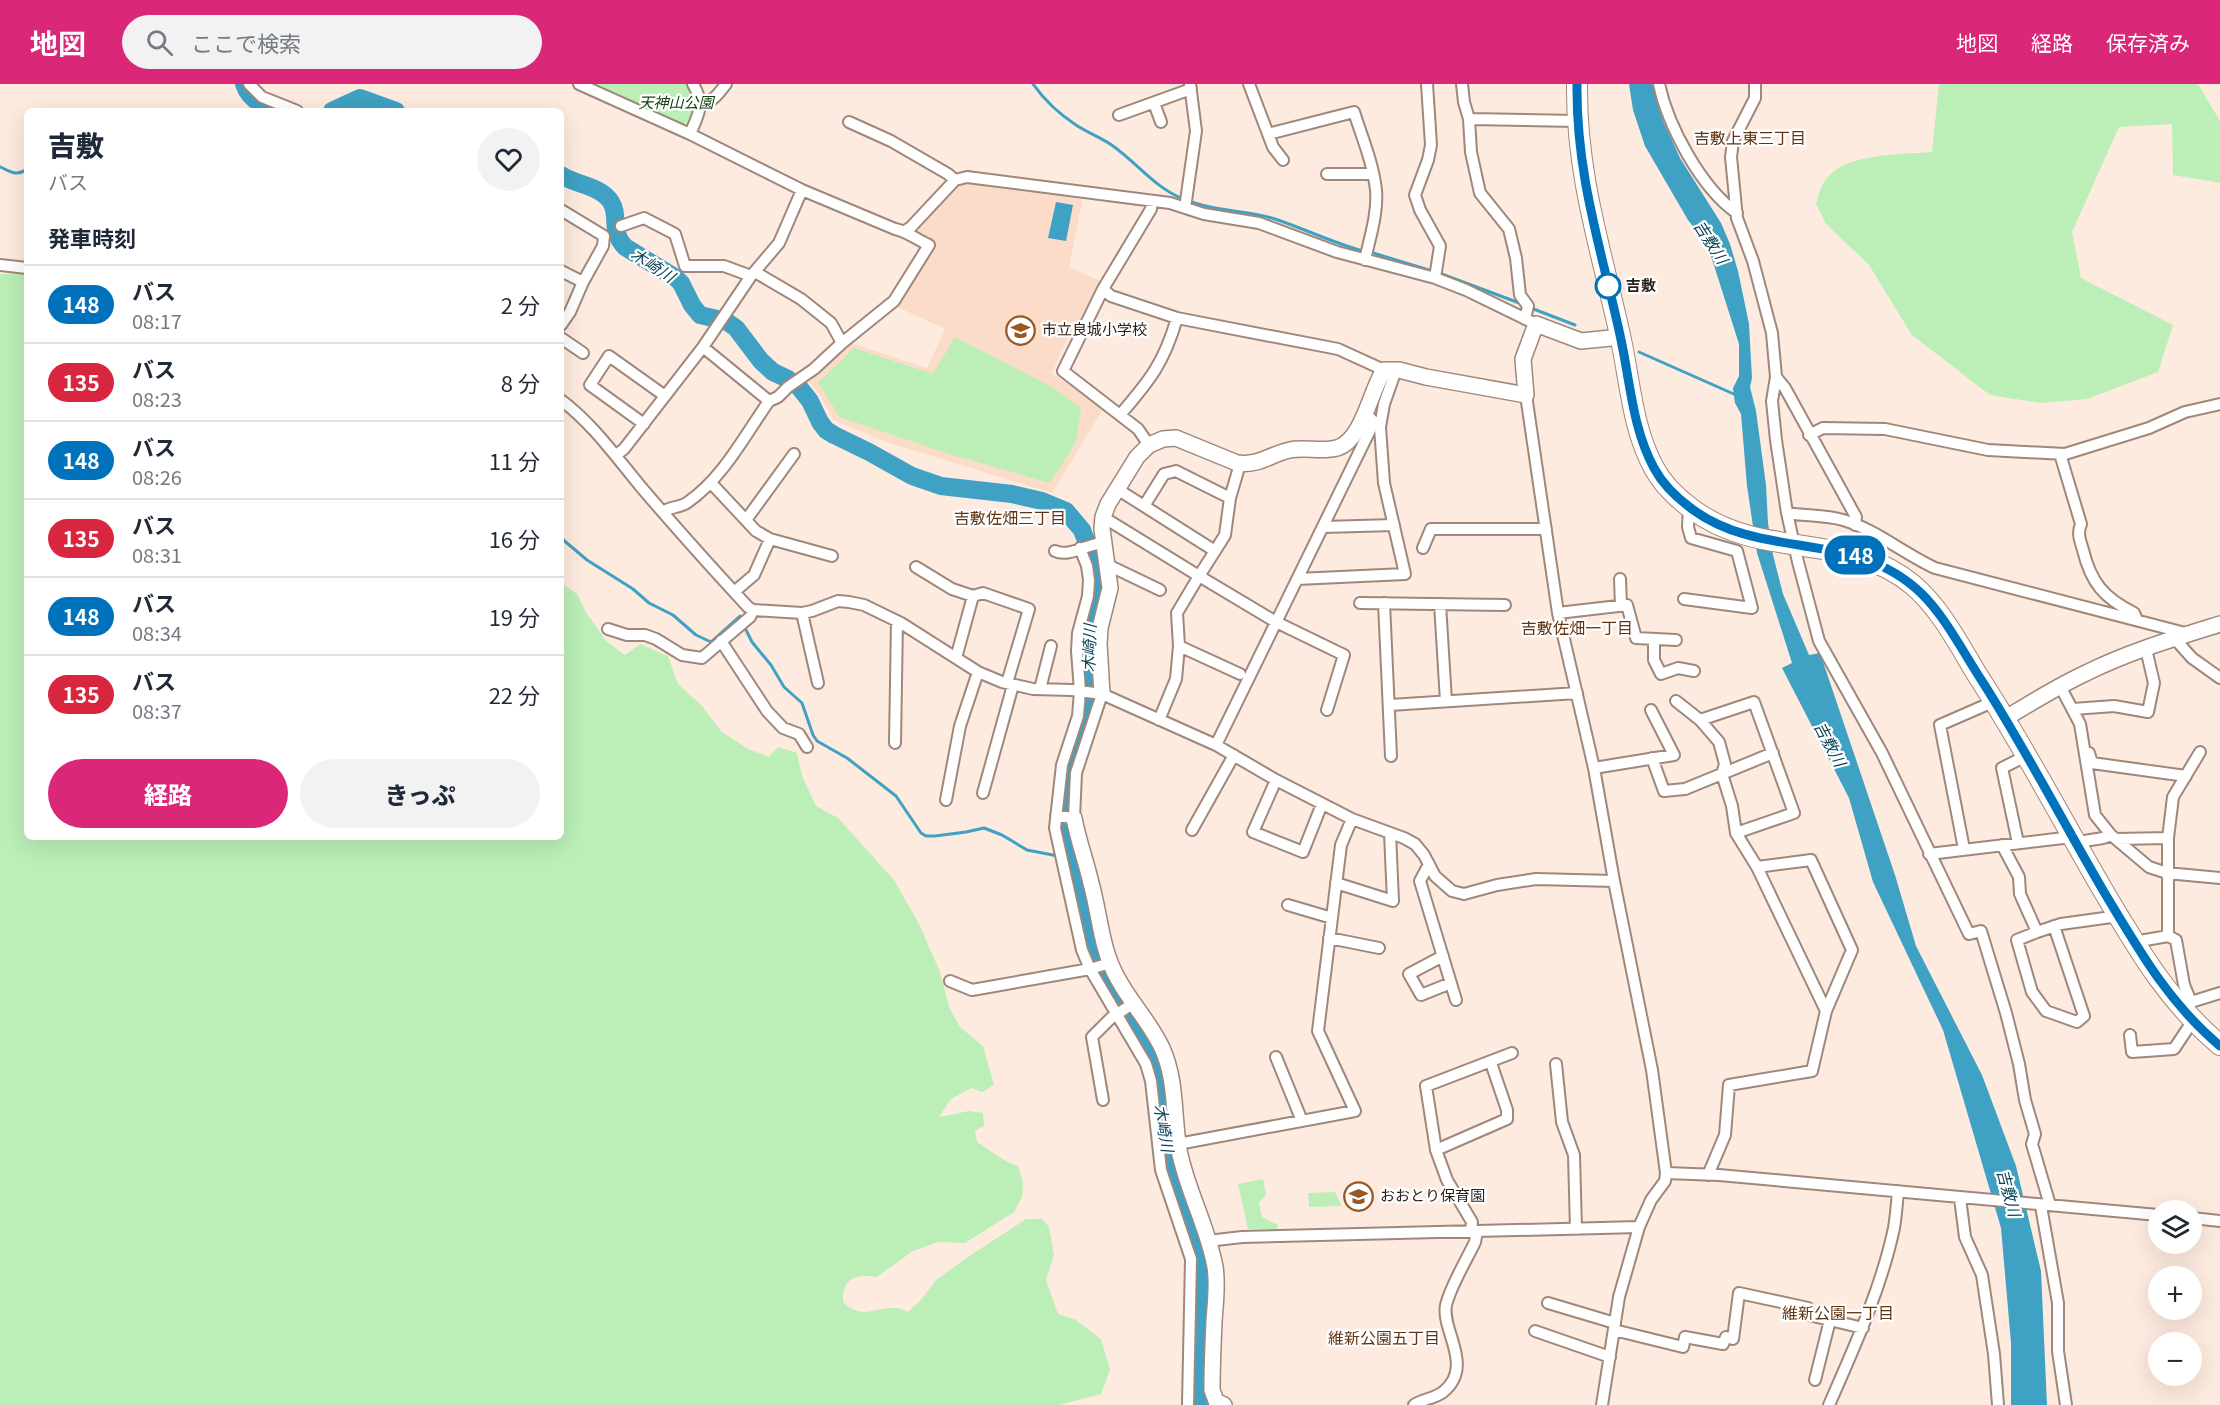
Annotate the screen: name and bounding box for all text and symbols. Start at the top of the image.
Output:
search box [122,15,542,69]
text: 地図 [30,22,86,62]
icon: search [143,26,176,59]
text: ここで検索 [191,26,301,58]
text: 地図 [1956,27,1998,57]
text: 経路 [2031,27,2073,57]
text: 保存済み [2106,27,2190,57]
park label: 天神山公園 [638,91,715,112]
text: 吉敷 [48,124,104,164]
district label: 吉敷上東三丁目 [1694,125,1806,149]
button: heart [477,128,540,191]
text: バス [48,167,88,196]
water label: 吉敷川 [1689,215,1736,270]
text: 発車時刻 [48,221,136,253]
water label: 木崎川 [627,241,682,288]
marker: 吉敷 [1595,273,1621,299]
text: バス [132,274,176,306]
place label: 吉敷 [1626,274,1656,295]
text: 2 分 [501,288,540,320]
text: 148 [62,289,100,319]
text: 08:17 [132,306,182,335]
school or university icon: 市立良城小学校 [1005,314,1037,346]
place label: 市立良城小学校 [1042,318,1147,339]
text: バス [132,352,176,384]
text: 8 分 [501,366,540,398]
text: 135 [62,367,100,397]
text: 08:23 [132,384,182,413]
text: バス [132,430,176,462]
text: 11 分 [489,444,540,476]
text: 148 [62,445,100,475]
text: 08:26 [132,462,182,491]
district label: 吉敷佐畑三丁目 [954,505,1066,529]
text: バス [132,508,176,540]
text: 16 分 [489,522,540,554]
text: 135 [62,523,100,553]
line badge: 148 [1820,536,1890,574]
text: 08:31 [132,540,182,569]
text: 148 [1836,540,1874,570]
text: バス [132,586,176,618]
text: 19 分 [489,600,540,632]
text: 148 [62,601,100,631]
district label: 吉敷佐畑一丁目 [1521,615,1633,639]
text: 08:34 [132,618,182,647]
water label: 木崎川 [1075,622,1101,672]
text: バス [132,664,176,696]
text: 22 分 [489,678,540,710]
text: 135 [62,679,100,709]
text: 08:37 [132,696,182,725]
water label: 吉敷川 [1809,717,1854,772]
button: 経路 [48,759,288,828]
button: きっぷ [300,759,540,828]
water label: 木崎川 [1149,1102,1181,1156]
water label: 吉敷川 [1992,1166,2028,1221]
school or university icon: おおとり保育園 [1343,1180,1375,1212]
place label: おおとり保育園 [1380,1184,1485,1205]
map controls [2148,1200,2202,1386]
button: layers [2148,1200,2202,1254]
button: + [2148,1266,2202,1320]
district label: 維新公園一丁目 [1782,1300,1894,1324]
district label: 維新公園五丁目 [1328,1325,1440,1349]
button: − [2148,1332,2202,1386]

